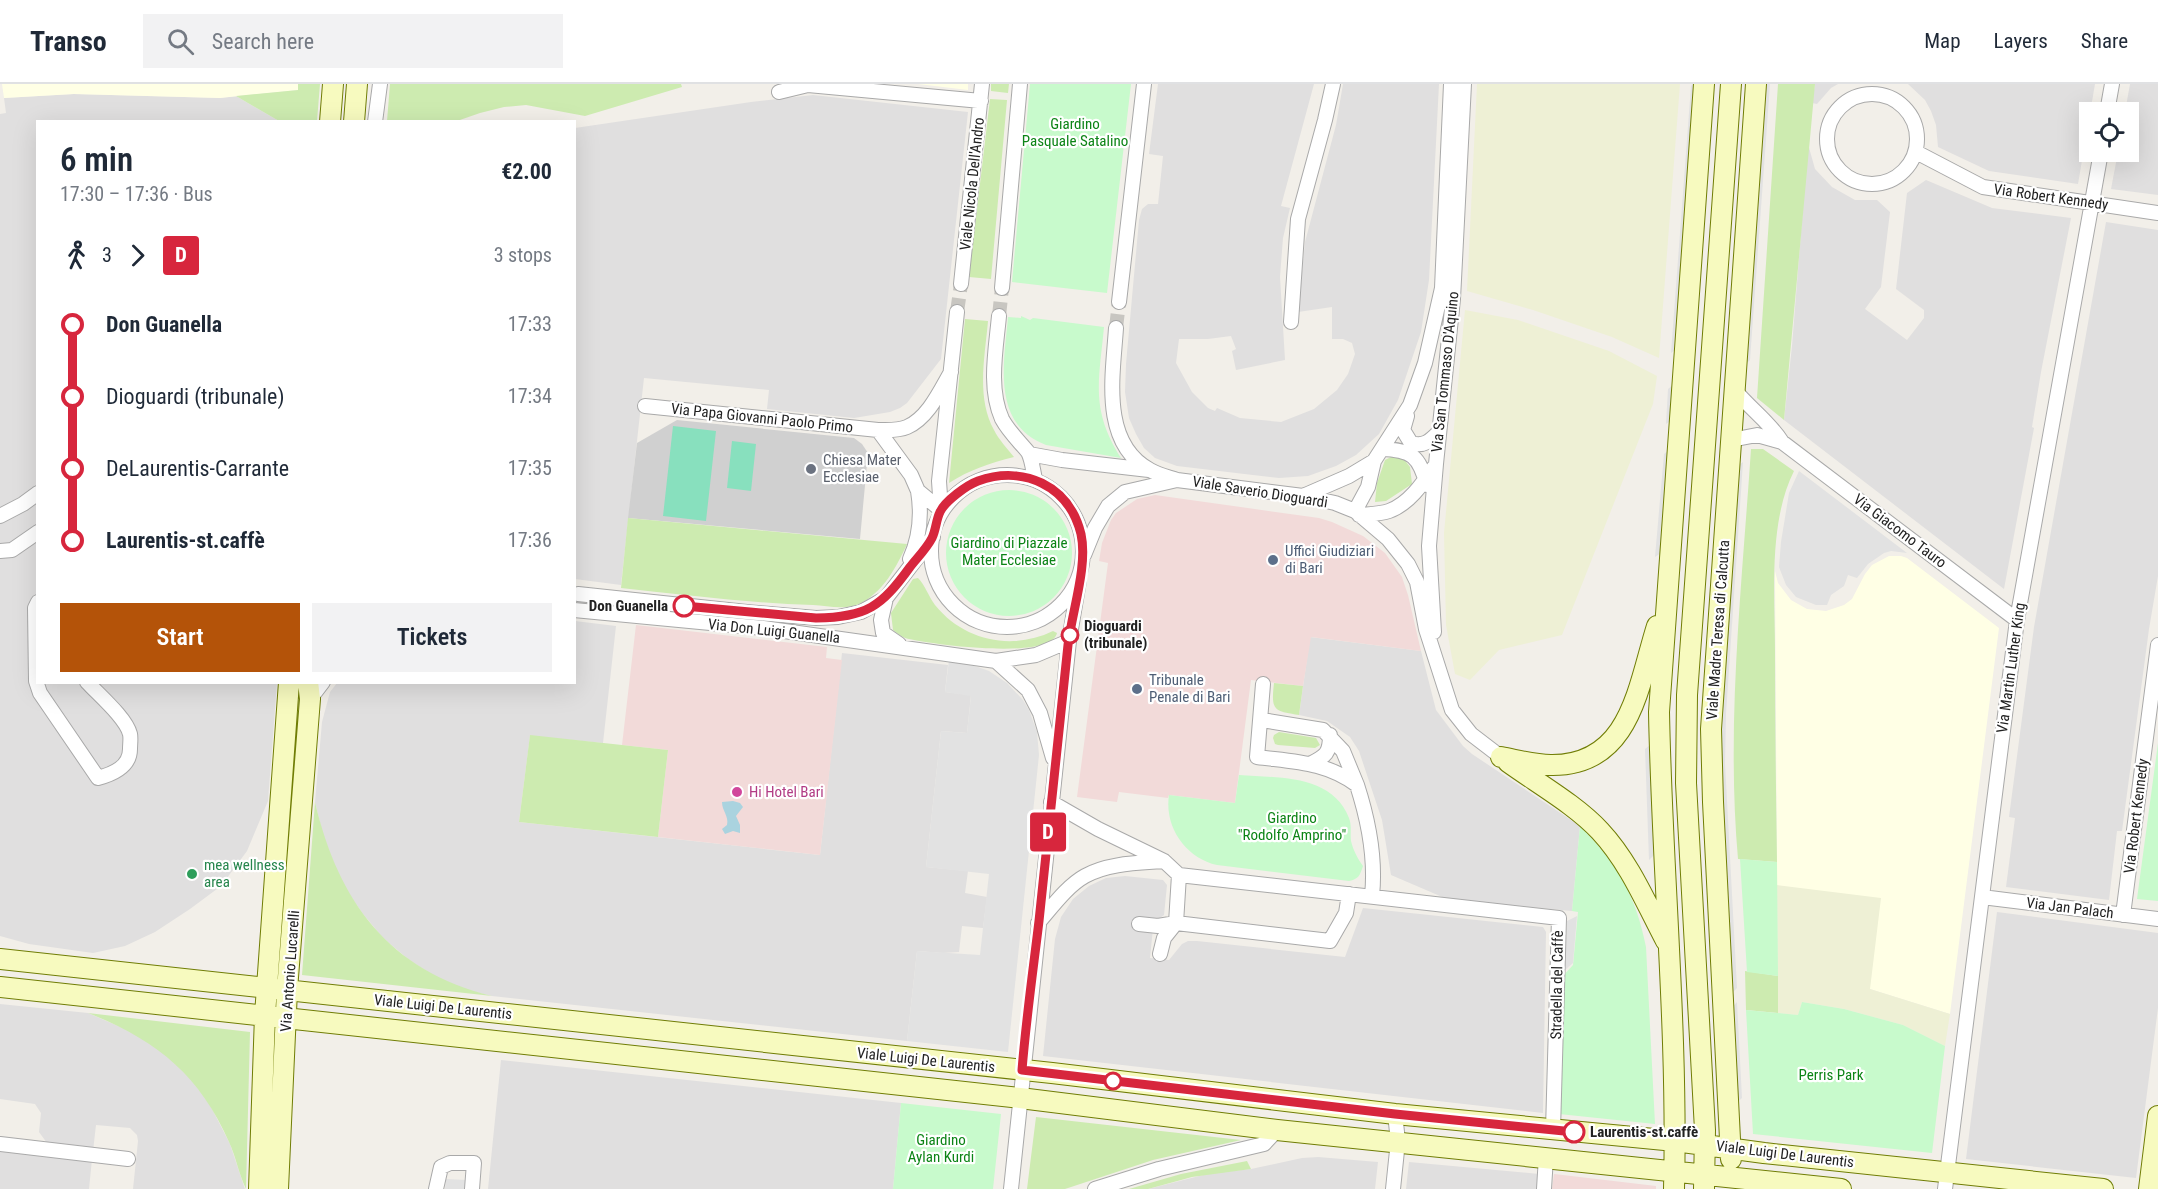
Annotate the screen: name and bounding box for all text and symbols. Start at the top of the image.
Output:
search box [143,14,563,68]
text: Transo [30,25,107,58]
icon: search [164,25,197,58]
text: Search here [212,29,314,54]
text: Map [1924,29,1961,53]
text: Layers [1994,29,2048,53]
text: Share [2081,29,2128,53]
map controls [2079,102,2139,162]
button: locate [2079,102,2139,162]
park label: Giardino Pasquale Satalino [1022,115,1128,150]
street label: Viale Nicola Dell'Andro [956,117,988,251]
text: 6 min [60,140,133,179]
text: €2.00 [501,159,552,184]
street label: Via Robert Kennedy [1993,180,2109,214]
text: 17:30 – 17:36 · Bus [60,182,213,206]
icon: walk [60,239,93,272]
icon: forward [121,239,154,272]
text: 3 [102,243,112,267]
text: D [175,243,187,267]
text: 3 stops [494,243,552,267]
street label: Via San Tommaso D'Aquino [1428,290,1462,454]
text: Don Guanella [106,312,222,337]
text: 17:33 [508,312,552,336]
text: Dioguardi (tribunale) [106,384,284,409]
text: 17:34 [508,384,552,408]
street label: Via Papa Giovanni Paolo Primo [670,399,854,437]
place label: Chiesa Mater Ecclesiae [823,451,902,486]
text: DeLaurentis-Carrante [106,456,289,481]
text: 17:35 [508,456,552,480]
marker: Chiesa Mater Ecclesiae [804,462,818,476]
street label: Viale Saverio Dioguardi [1191,472,1329,512]
street label: Via Giacomo Tauro [1850,490,1950,572]
text: Laurentis-st.caffè [106,528,265,553]
text: 17:36 [508,528,552,552]
park label: Giardino di Piazzale Mater Ecclesiae [950,534,1068,569]
street label: Viale Madre Teresa di Calcutta [1703,539,1733,721]
place label: Uffici Giudiziari di Bari [1285,542,1374,577]
marker: Uffici Giudiziari di Bari [1266,553,1280,567]
marker: Don Guanella [673,595,695,617]
place label: Don Guanella [589,597,668,615]
street label: Via Martin Luther King [1993,602,2029,734]
button: Start [60,603,300,672]
button: Tickets [312,603,552,672]
street label: Via Don Luigi Guanella [707,615,841,647]
place label: Dioguardi (tribunale) [1084,617,1147,652]
marker: Dioguardi (tribunale) [1061,626,1079,644]
place label: Tribunale Penale di Bari [1149,671,1230,706]
marker: Tribunale Penale di Bari [1130,682,1144,696]
street label: Via Robert Kennedy [2120,758,2152,874]
place label: Hi Hotel Bari [749,783,824,801]
marker: Hi Hotel Bari [730,785,744,799]
park label: Giardino "Rodolfo Amprino" [1238,809,1346,844]
line badge: D [1028,812,1068,852]
text: D [1042,820,1054,844]
place label: mea wellness area [204,856,285,891]
marker: mea wellness area [185,867,199,881]
street label: Via Jan Palach [2025,894,2115,922]
street label: Via Antonio Lucarelli [277,910,303,1032]
street label: Stradella del Caffè [1547,930,1567,1040]
street label: Viale Luigi De Laurentis [373,991,513,1023]
street label: Viale Luigi De Laurentis [856,1044,996,1076]
park label: Perris Park [1799,1066,1864,1084]
unlabelled marker [1104,1072,1122,1090]
marker: Laurentis-st.caffè [1563,1121,1585,1143]
place label: Laurentis-st.caffè [1590,1123,1698,1141]
park label: Giardino Aylan Kurdi [908,1131,974,1166]
street label: Viale Luigi De Laurentis [1715,1137,1855,1171]

